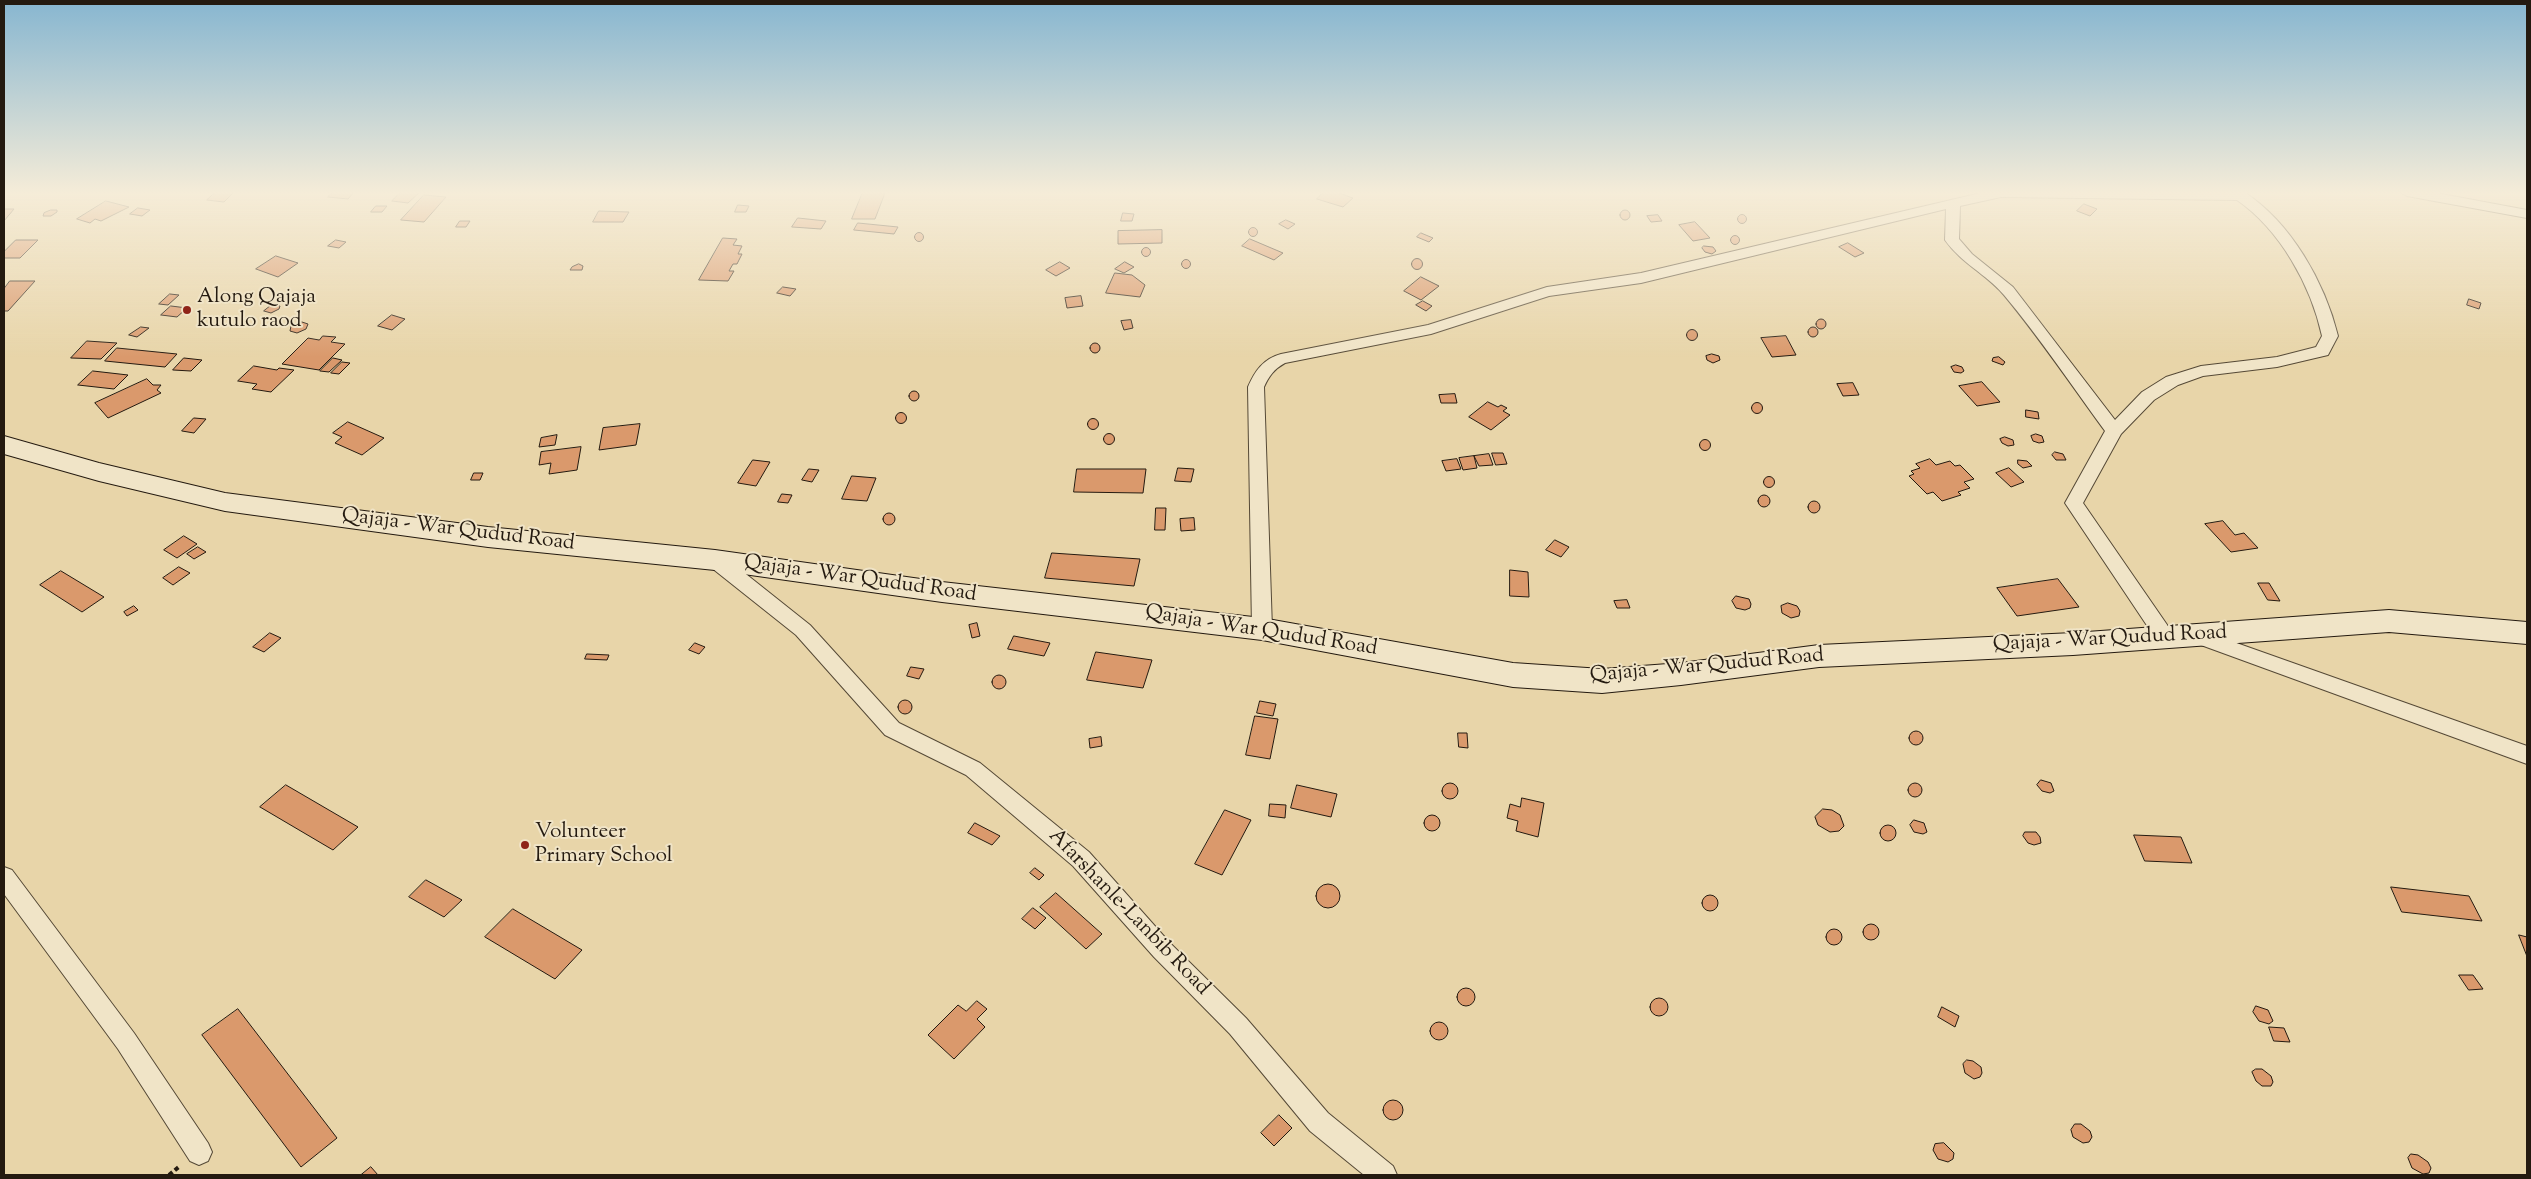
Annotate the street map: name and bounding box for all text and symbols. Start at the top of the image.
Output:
place label: Along Qajaja kutulo raod [197,285,316,335]
marker: Along Qajaja kutulo raod [181,304,193,316]
street label: Qajaja - War Qudud Road [340,504,576,558]
street label: Qajaja - War Qudud Road [742,551,978,609]
street label: Qajaja - War Qudud Road [1143,601,1379,663]
street label: Qajaja - War Qudud Road [1992,621,2228,659]
street label: Qajaja - War Qudud Road [1589,644,1825,690]
place label: Volunteer Primary School [535,820,673,870]
street label: Afarshanle-Lanbib Road [1042,824,1214,1002]
marker: Volunteer Primary School [519,839,531,851]

